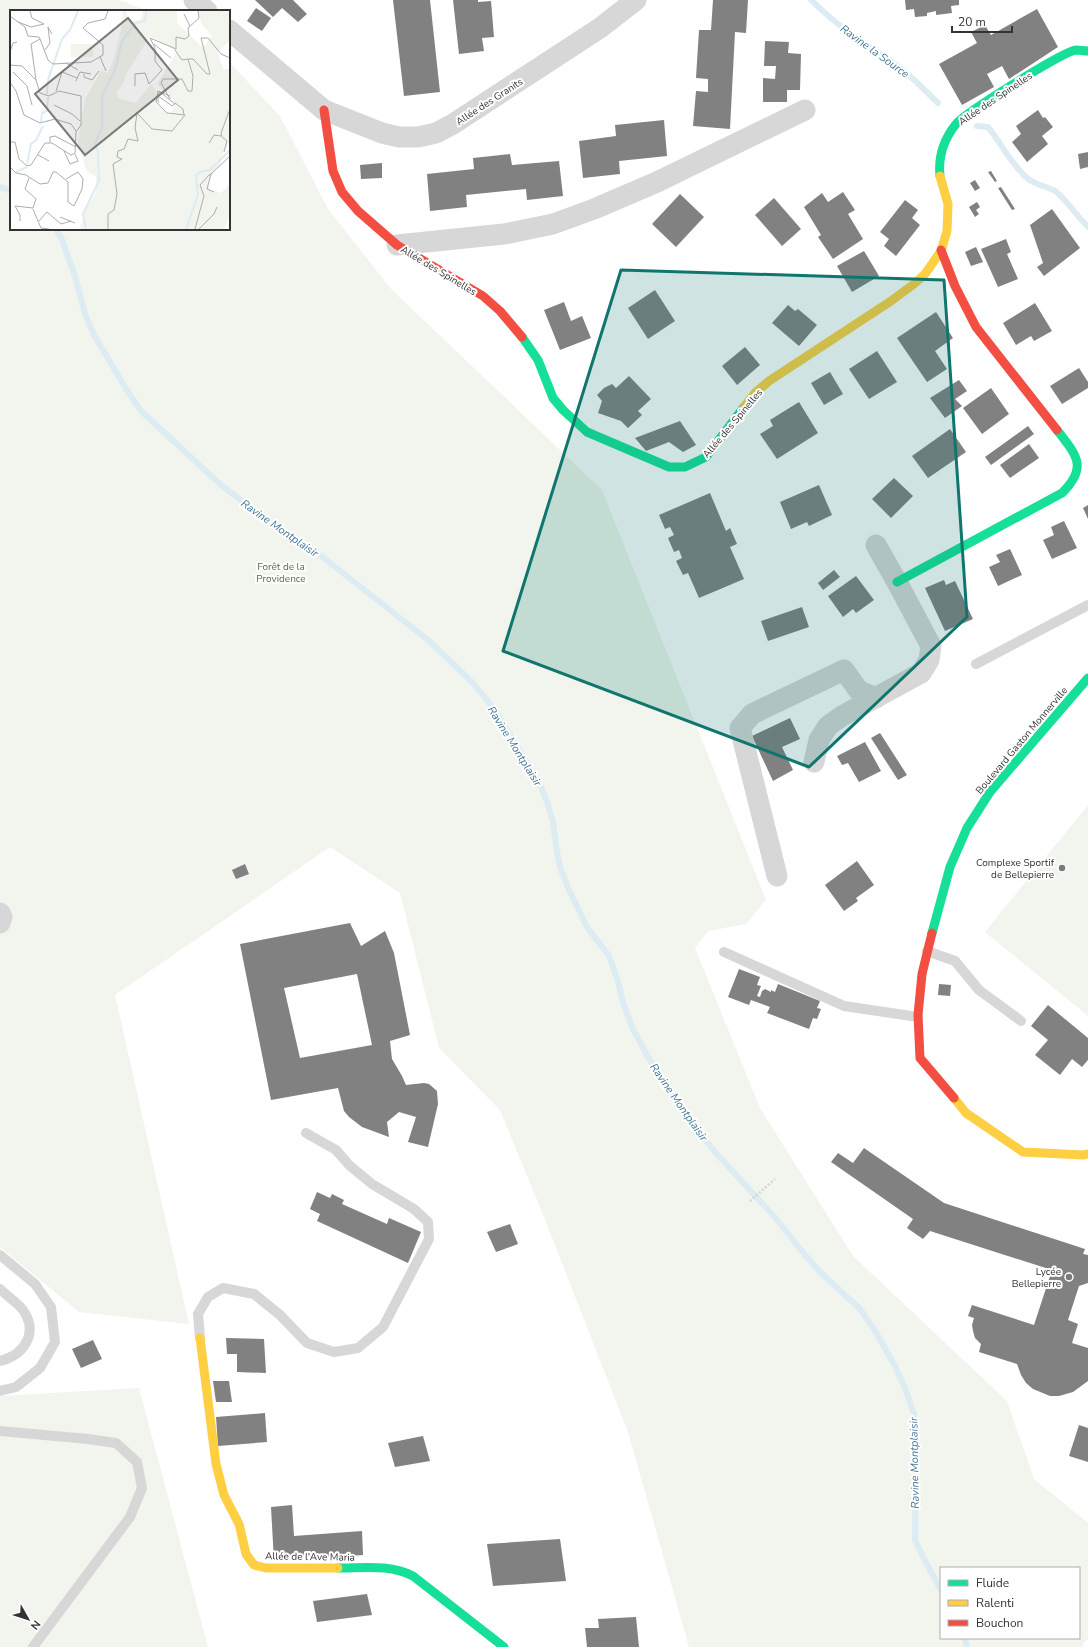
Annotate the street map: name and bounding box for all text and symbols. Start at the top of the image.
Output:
scale bar [952,8,1012,34]
inset map [10,10,230,230]
text: 20 m [958,14,986,30]
water label: Ravine la Source [837,21,912,82]
street label: Allée des Spinelles [956,69,1035,129]
street label: Allée des Granits [453,75,526,129]
street label: Allée des Spinelles [398,243,479,299]
street label: Allée des Spinelles [700,386,766,461]
water label: Ravine Montplaisir [238,496,322,561]
park label: Forêt de la Providence [256,560,306,586]
street label: Boulevard Gaston Monnerville [973,684,1071,797]
water label: Ravine Montplaisir [484,703,546,790]
place label: Complexe Sportif de Bellepierre [976,856,1055,882]
marker: Complexe Sportif de Bellepierre [1057,863,1067,873]
water label: Ravine Montplaisir [646,1060,712,1145]
place label: Lycée Bellepierre [1012,1265,1061,1291]
marker: Lycée Bellepierre [1064,1272,1074,1282]
water label: Ravine Montplaisir [906,1416,923,1509]
street label: Allée de l'Ave Maria [265,1549,355,1565]
legend [940,1567,1080,1639]
text: Fluide [976,1575,1009,1591]
text: Ralenti [976,1595,1014,1611]
north arrow [8,1599,48,1639]
text: Bouchon [976,1615,1023,1631]
text: N [27,1617,44,1633]

